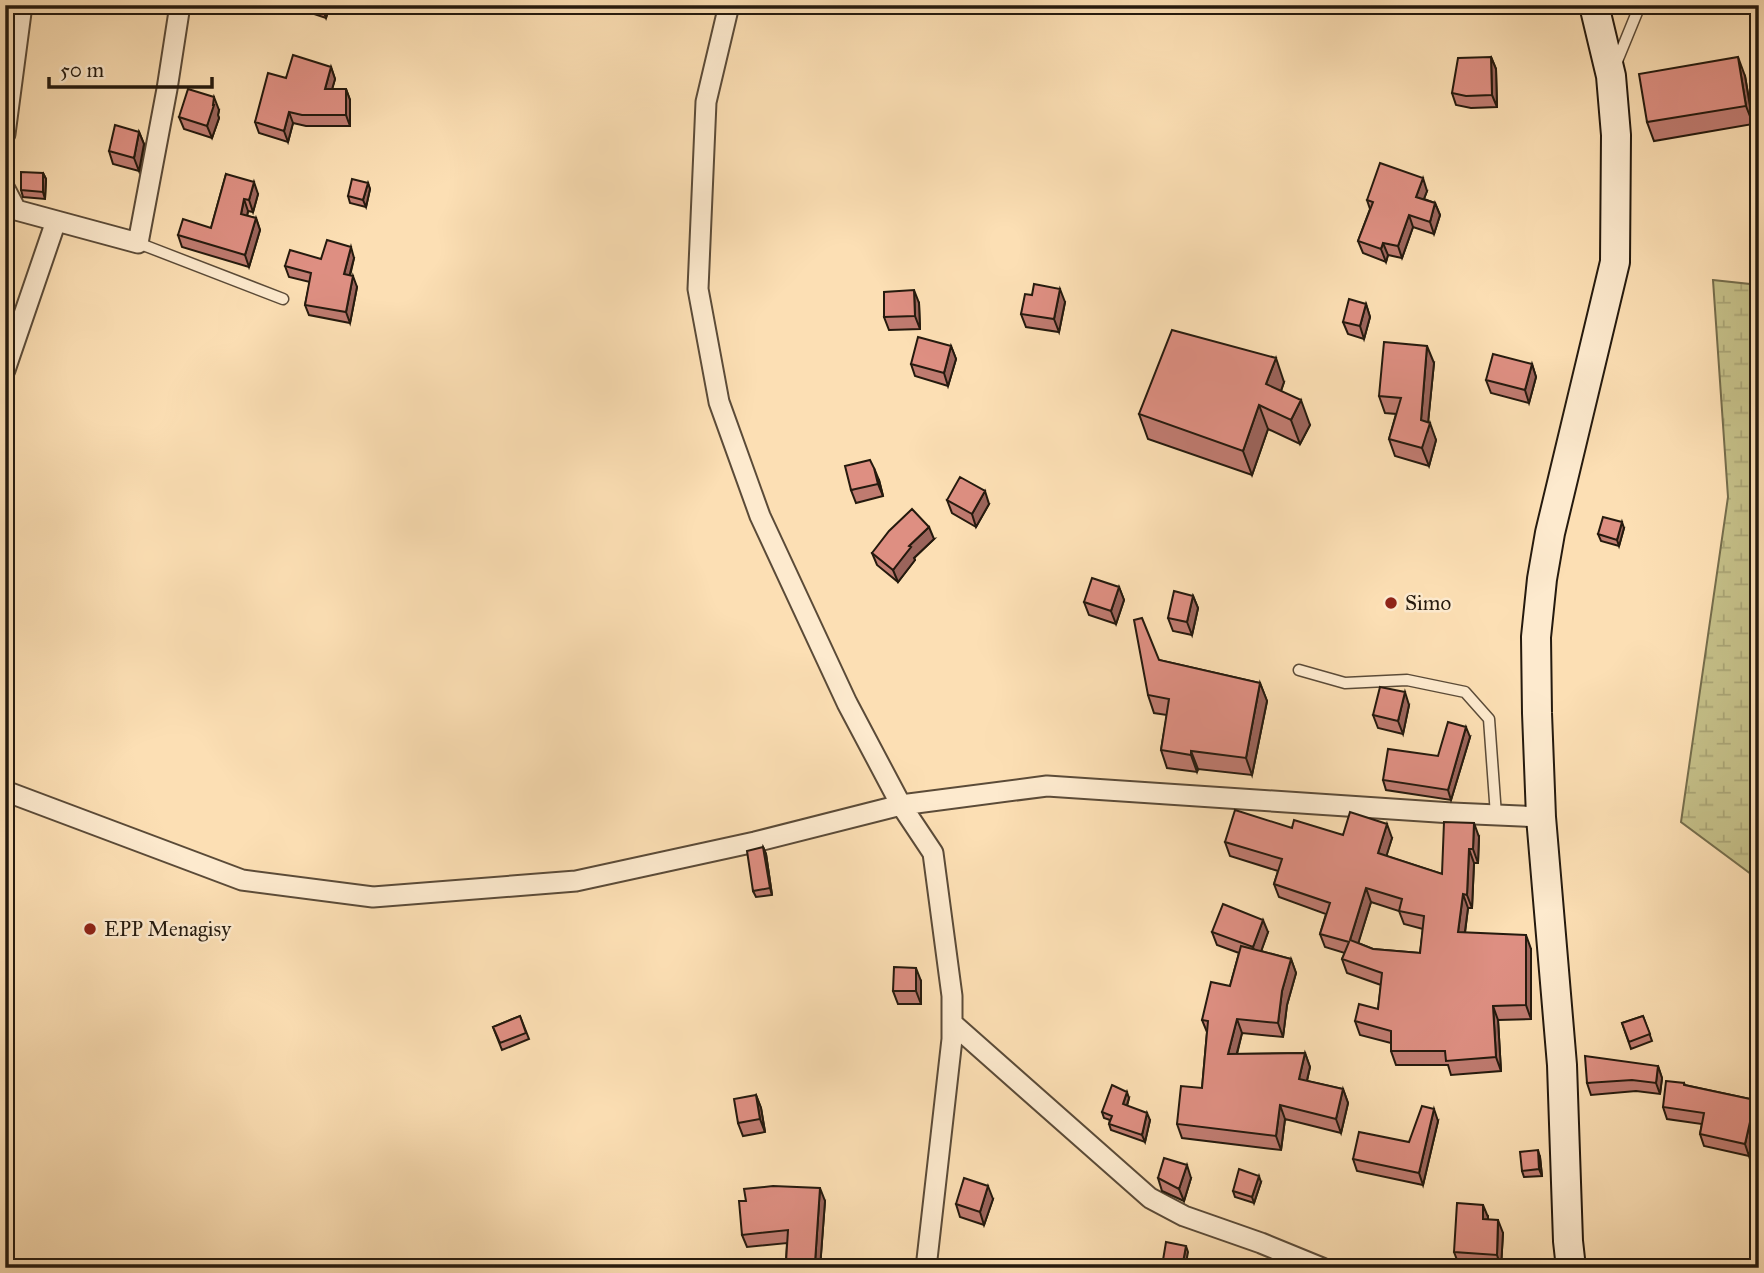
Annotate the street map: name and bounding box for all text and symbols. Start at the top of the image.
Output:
scale bar [49,46,212,90]
text: 50 m [60,57,105,83]
place label: Simo [1405,590,1451,616]
marker: Simo [1383,595,1399,611]
place label: EPP Menagisy [104,916,232,942]
marker: EPP Menagisy [82,921,98,937]

